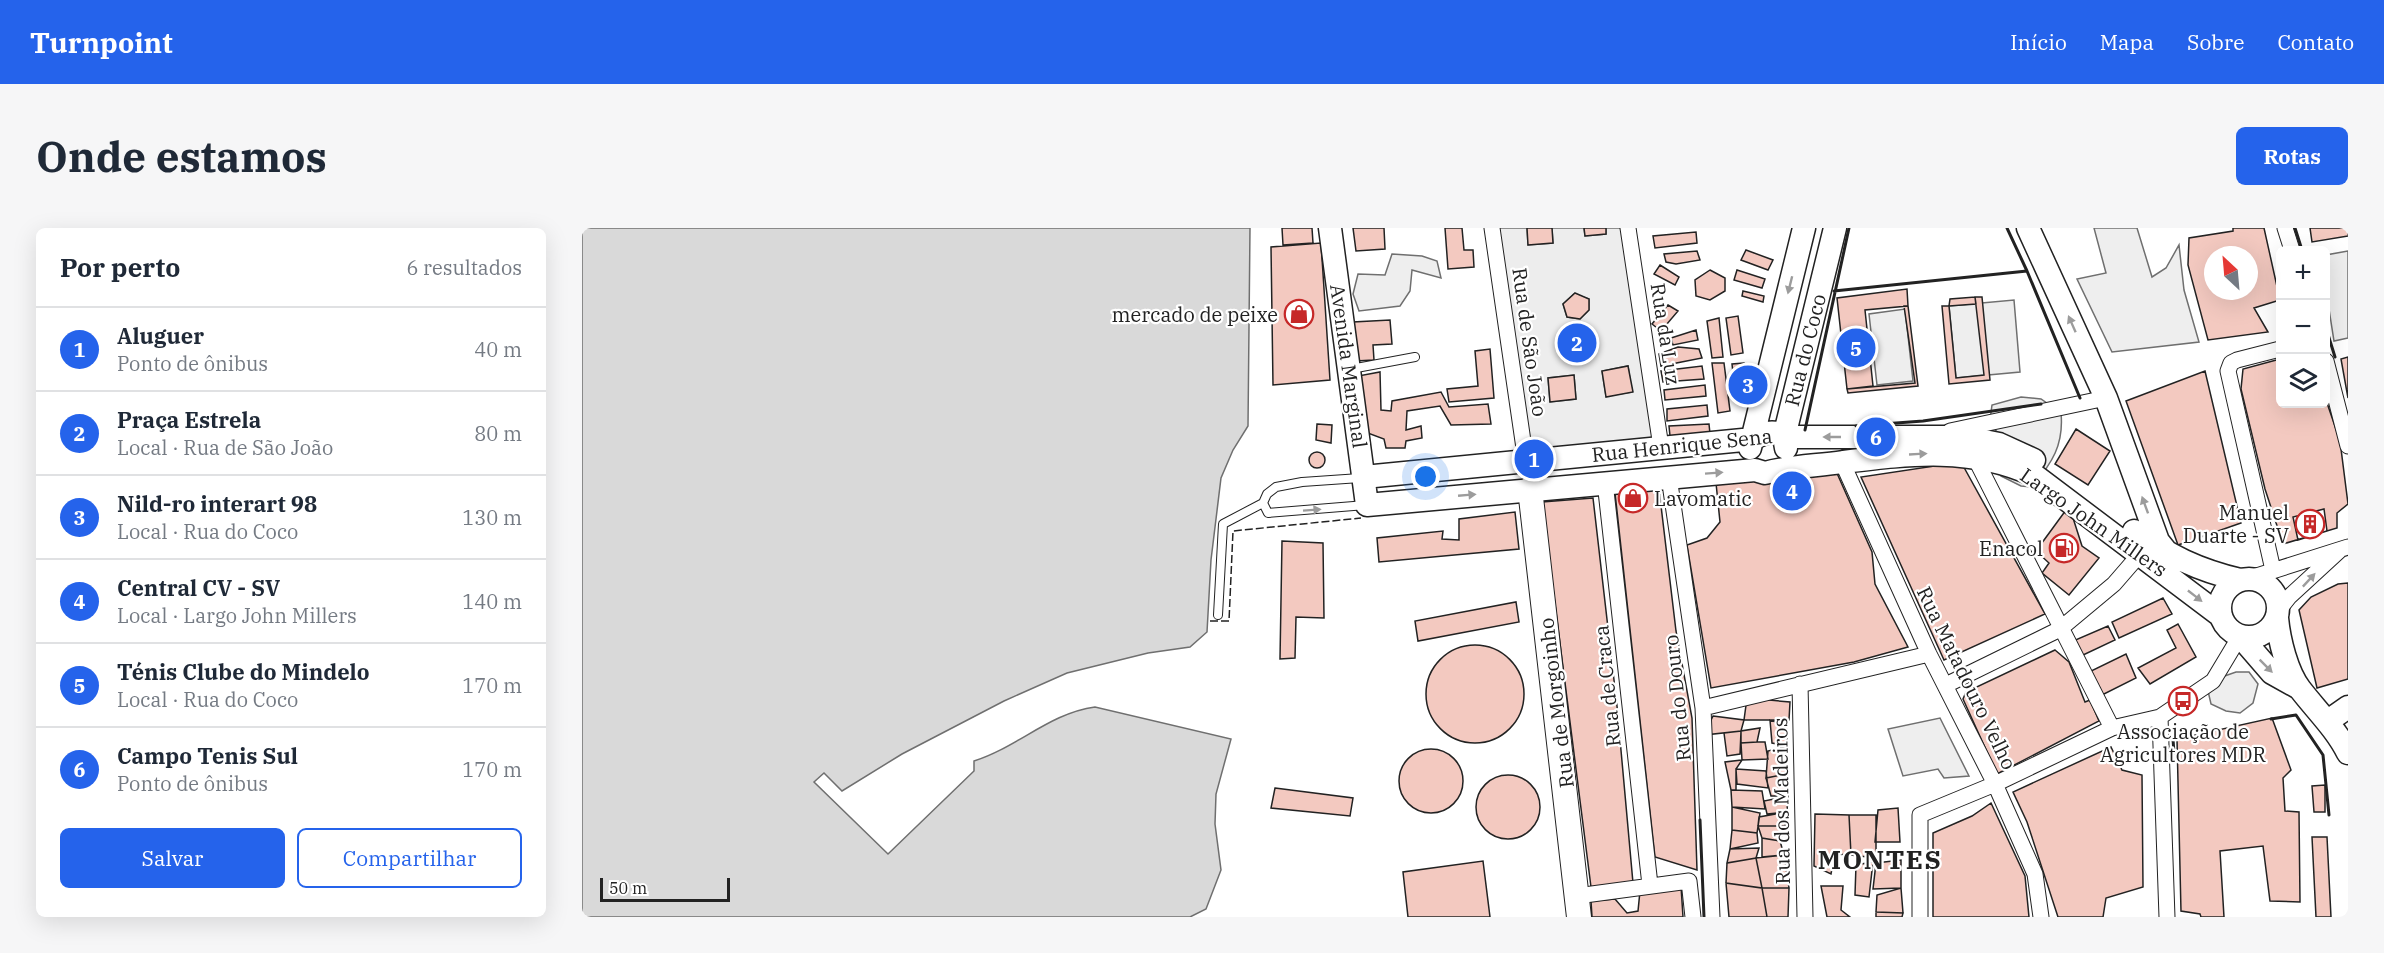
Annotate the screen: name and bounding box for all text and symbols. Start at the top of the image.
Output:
text: Turnpoint [30,24,173,61]
text: Início [2010,28,2067,56]
text: Mapa [2100,28,2154,56]
text: Sobre [2187,28,2244,56]
text: Contato [2277,28,2354,56]
button: Rotas [2236,127,2348,185]
text: Onde estamos [36,129,327,184]
north arrow [2204,246,2258,300]
map controls [2276,246,2330,408]
button: + [2276,246,2330,300]
text: Por perto [60,250,180,284]
text: 6 resultados [406,254,522,281]
street label: Rua de São João [1506,266,1554,418]
one-way arrow [1785,276,1795,294]
street label: Rua da Luz [1645,281,1687,387]
street label: Avenida Marginal [1324,282,1374,450]
street label: Rua do Coco [1778,291,1832,409]
shop icon: mercado de peixe [1283,298,1315,330]
button: − [2276,300,2330,354]
place label: mercado de peixe [1112,301,1278,328]
one-way arrow [2067,315,2076,333]
pin: 2 [1558,320,1596,366]
text: Aluguer [117,321,204,350]
pin: 5 [1836,326,1876,370]
text: 1 [74,336,86,363]
text: 40 m [474,336,522,363]
text: Ponto de ônibus [117,350,268,377]
button: layers [2276,354,2330,408]
pin: 3 [1728,362,1768,408]
text: Praça Estrela [117,405,261,434]
pin: 6 [1856,414,1896,460]
text: 2 [74,420,86,447]
text: 80 m [474,420,522,447]
street label: Rua Henrique Sena [1590,422,1774,468]
one-way arrow [1823,432,1842,442]
text: Local · Rua de São João [117,434,333,461]
pin: 1 [1514,436,1554,482]
one-way arrow [1908,450,1927,459]
street label: Largo John Millers [2015,461,2173,583]
your location [1411,462,1440,491]
pin: 4 [1772,468,1812,514]
one-way arrow [1705,469,1724,478]
shop icon: Lavomatic [1617,482,1649,514]
place label: Lavomatic [1654,485,1752,512]
text: Nild-ro interart 98 [117,489,317,518]
one-way arrow [1458,490,1477,500]
one-way arrow [2139,496,2149,514]
place label: Manuel Duarte - SV [2183,499,2289,549]
text: 3 [74,504,86,531]
text: 130 m [462,504,522,531]
one-way arrow [1303,506,1322,515]
building icon: Manuel Duarte - SV [2294,508,2326,540]
text: Local · Rua do Coco [117,518,298,545]
fuel station icon: Enacol [2048,532,2080,564]
place label: Enacol [1979,535,2043,562]
one-way arrow [2302,572,2316,587]
text: Central CV - SV [117,573,280,602]
street label: Rua Matadouro Velho [1911,582,2023,774]
text: 4 [74,588,86,615]
text: 140 m [462,588,522,615]
one-way arrow [2187,589,2203,602]
text: Local · Largo John Millers [117,602,357,629]
street label: Rua de Morgoinho [1532,616,1580,790]
street label: Rua de Craca [1587,624,1627,748]
street label: Rua do Douro [1657,633,1697,763]
text: Ténis Clube do Mindelo [117,657,370,686]
one-way arrow [2258,659,2272,673]
text: 5 [74,672,86,699]
text: 170 m [462,672,522,699]
bus stop icon: Associação de Agricultores MDR [2167,685,2199,717]
text: Local · Rua do Coco [117,686,298,713]
street label: Rua dos Madeiros [1766,717,1796,885]
place label: Associação de Agricultores MDR [2100,718,2266,768]
text: Campo Tenis Sul [117,741,298,770]
text: 6 [74,756,86,783]
text: 170 m [462,756,522,783]
text: Ponto de ônibus [117,770,268,797]
button: Salvar [60,828,285,888]
button: Compartilhar [297,828,522,888]
district label: MONTES [1818,842,1942,876]
scale bar [600,875,730,902]
text: 50 m [609,878,647,898]

